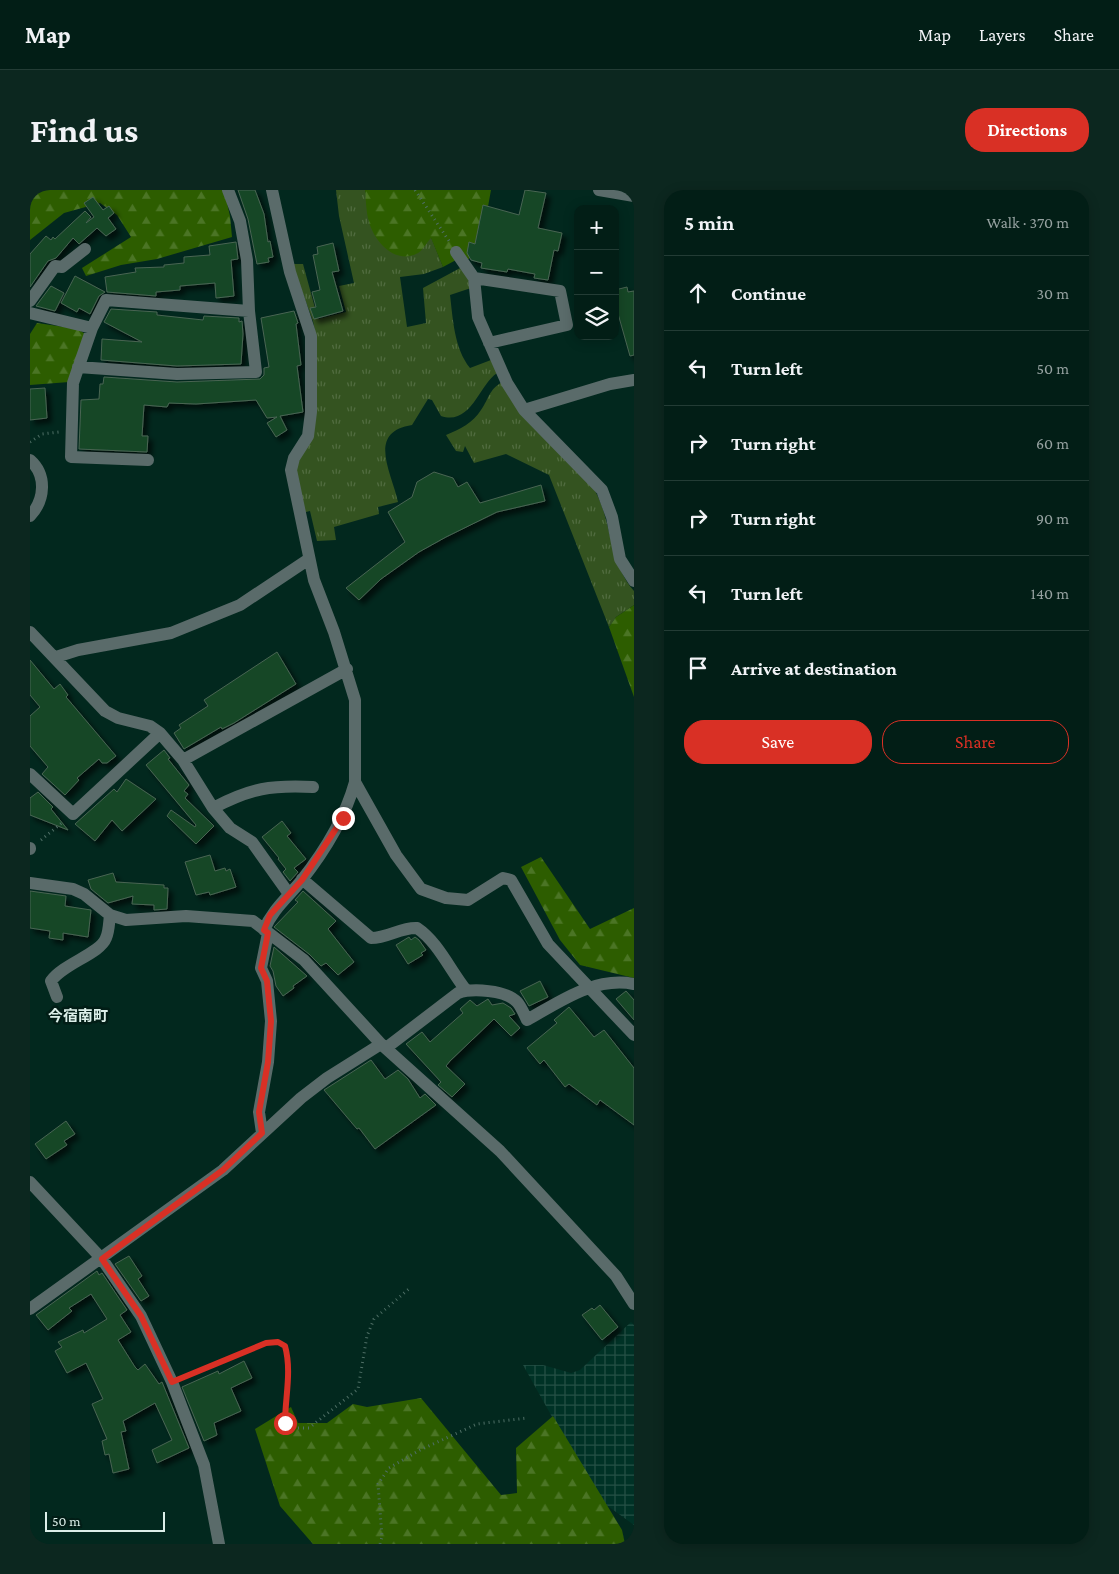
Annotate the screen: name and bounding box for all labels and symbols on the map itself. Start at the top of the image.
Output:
route end [332,807,355,830]
district label: 今宿南町 [48,1008,108,1024]
route start [274,1412,297,1435]
scale bar [45,1509,165,1532]

